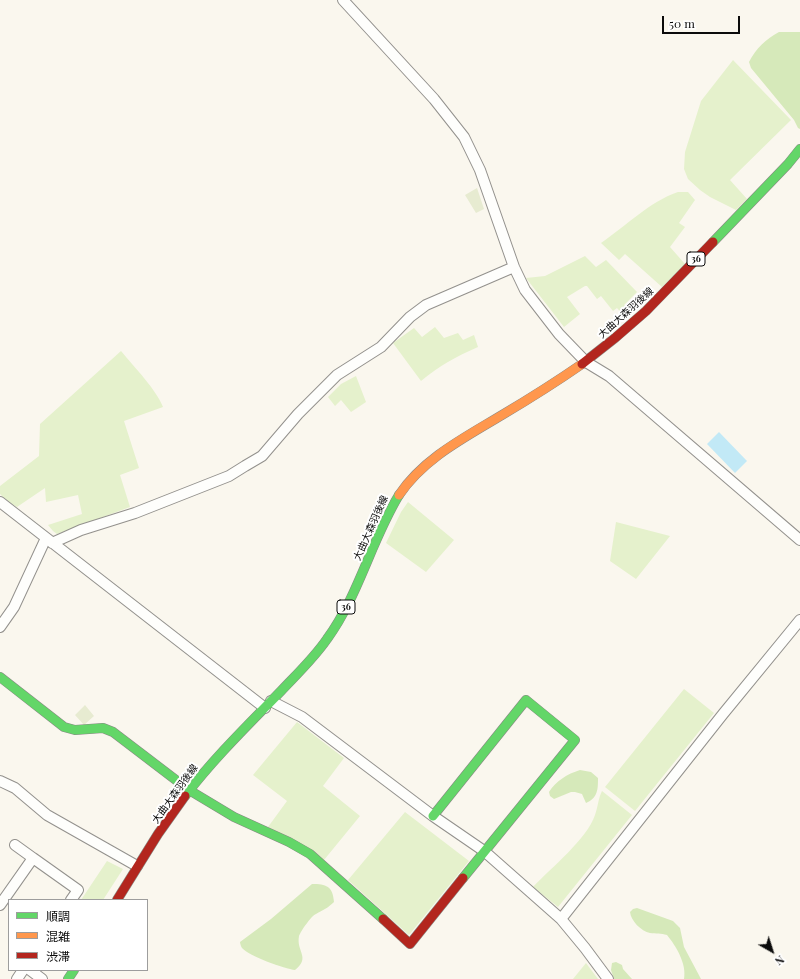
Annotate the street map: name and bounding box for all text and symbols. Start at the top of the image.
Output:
scale bar [664,8,742,34]
text: 50 m [669,15,695,31]
road number: 36 [687,252,705,266]
street label: 大曲大森羽後線 [596,285,656,341]
street label: 大曲大森羽後線 [351,494,391,562]
road number: 36 [337,600,355,614]
street label: 大曲大森羽後線 [150,762,200,826]
legend [8,899,148,971]
text: 順調 [46,908,70,924]
text: 混雑 [46,928,70,944]
north arrow [752,931,792,971]
text: 渋滞 [46,948,70,964]
text: N [772,952,788,969]

